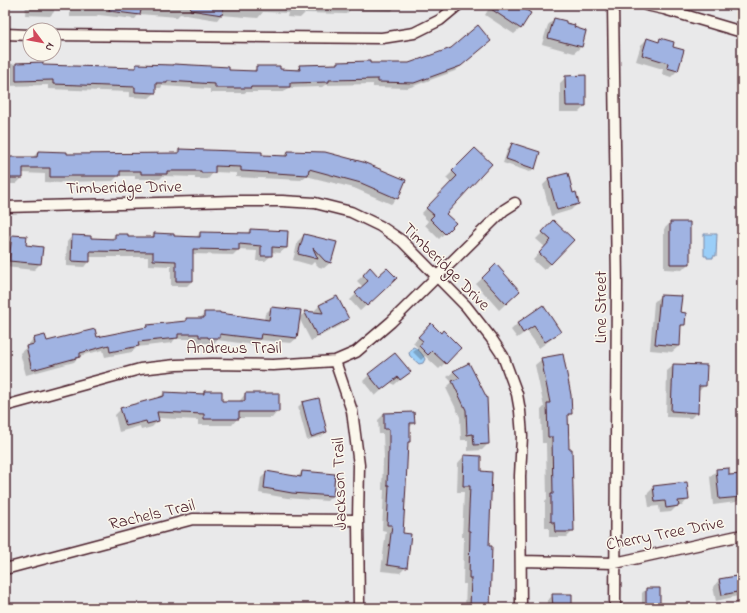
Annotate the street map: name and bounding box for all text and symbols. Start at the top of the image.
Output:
north arrow [22,22,62,62]
text: N [41,39,58,54]
street label: Timberidge Drive [66,174,182,204]
street label: Timberidge Drive [395,217,496,318]
street label: Line Street [589,270,614,343]
street label: Andrews Trail [186,336,282,361]
street label: Jackson Trail [326,437,354,531]
street label: Rachels Trail [106,493,198,537]
street label: Cherry Tree Drive [604,510,726,559]

